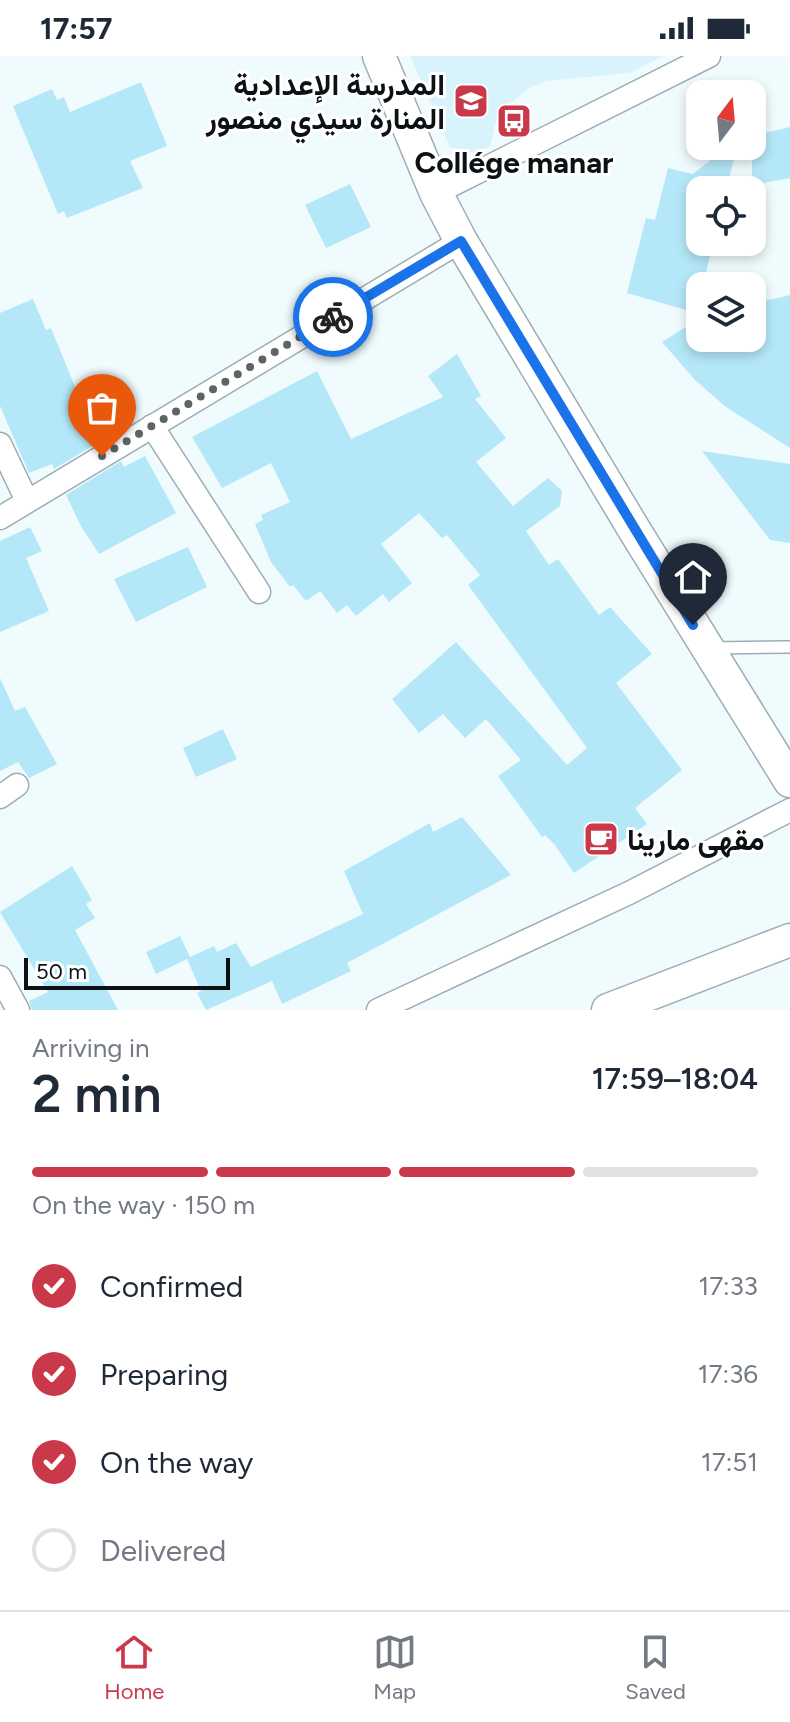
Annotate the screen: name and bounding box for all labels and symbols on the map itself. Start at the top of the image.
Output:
place label: المدرسة الإعدادية المنارة سيدي منصور [205,66,445,144]
north arrow [686,80,766,160]
school or university icon: المدرسة الإعدادية المنارة سيدي منصور [452,82,490,120]
bus stop icon: Collége manar [495,102,533,140]
place label: Collége manar [415,144,614,181]
courier [293,277,373,357]
pin [68,374,136,456]
pin [659,543,727,625]
cafe icon: مقهى مارينا [582,820,620,858]
place label: مقهى مارينا [627,821,765,858]
scale bar [24,954,230,990]

